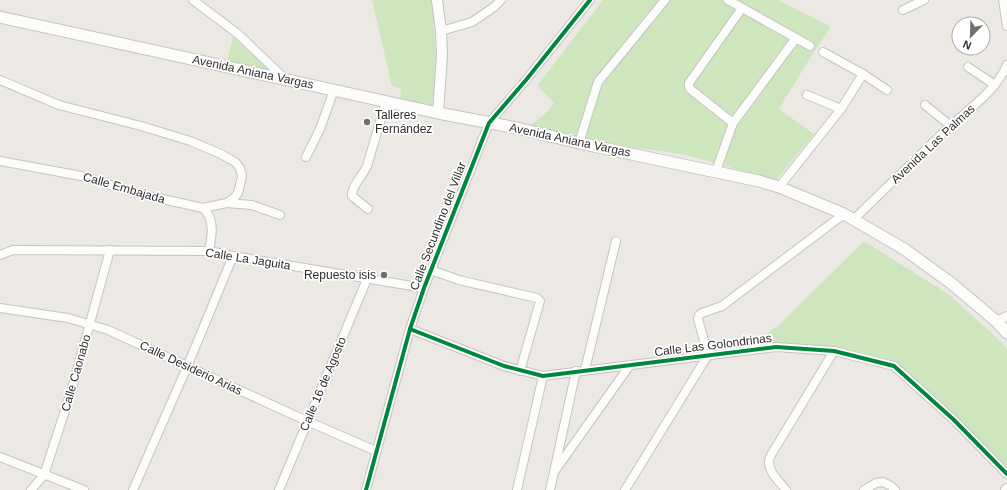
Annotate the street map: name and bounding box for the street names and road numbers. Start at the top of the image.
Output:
street label: Avenida Aniana Vargas [191,52,315,92]
street label: Avenida Las Palmas [888,102,978,186]
street label: Avenida Aniana Vargas [508,120,632,160]
street label: Calle Secundino del Villar [407,160,469,292]
street label: Calle Embajada [81,170,167,206]
street label: Calle La Jaguita [204,245,292,273]
street label: Calle Las Golondrinas [654,331,772,359]
street label: Calle Caonabo [58,333,94,413]
street label: Calle 16 de Agosto [297,335,349,433]
street label: Calle Desiderio Arias [138,338,244,398]

